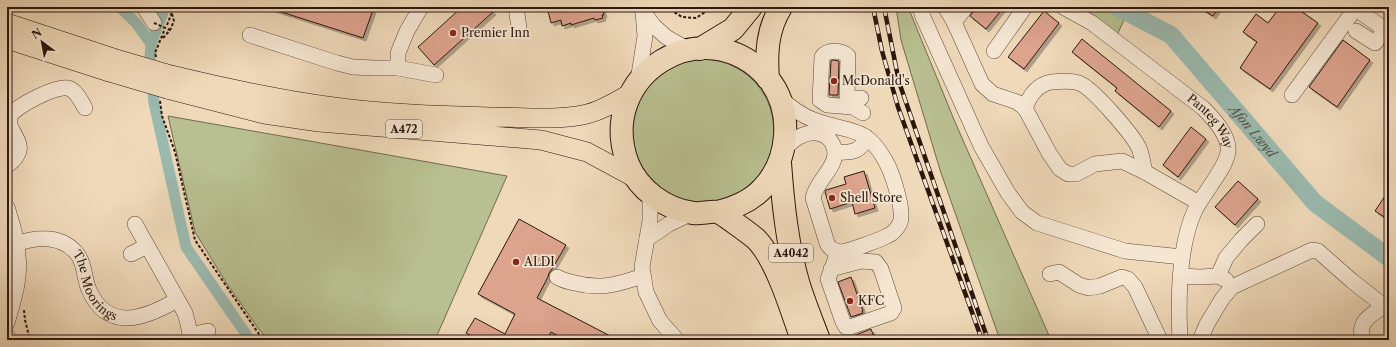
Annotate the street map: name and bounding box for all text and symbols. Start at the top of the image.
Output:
north arrow [22,22,62,62]
text: N [29,25,45,42]
place label: Premier Inn [461,25,530,40]
marker: Premier Inn [448,28,458,38]
place label: McDonald's [842,73,910,88]
marker: McDonald's [829,76,839,86]
street label: Panteg Way [1184,91,1236,150]
water label: Afon Lwyd [1225,100,1281,161]
road number: A472 [386,120,422,138]
place label: Shell Store [840,190,902,205]
marker: Shell Store [827,193,837,203]
road number: A4042 [769,244,813,262]
street label: The Moorings [70,247,119,323]
place label: ALDI [523,254,555,269]
marker: ALDI [511,257,521,267]
place label: KFC [858,293,884,308]
marker: KFC [845,296,855,306]

